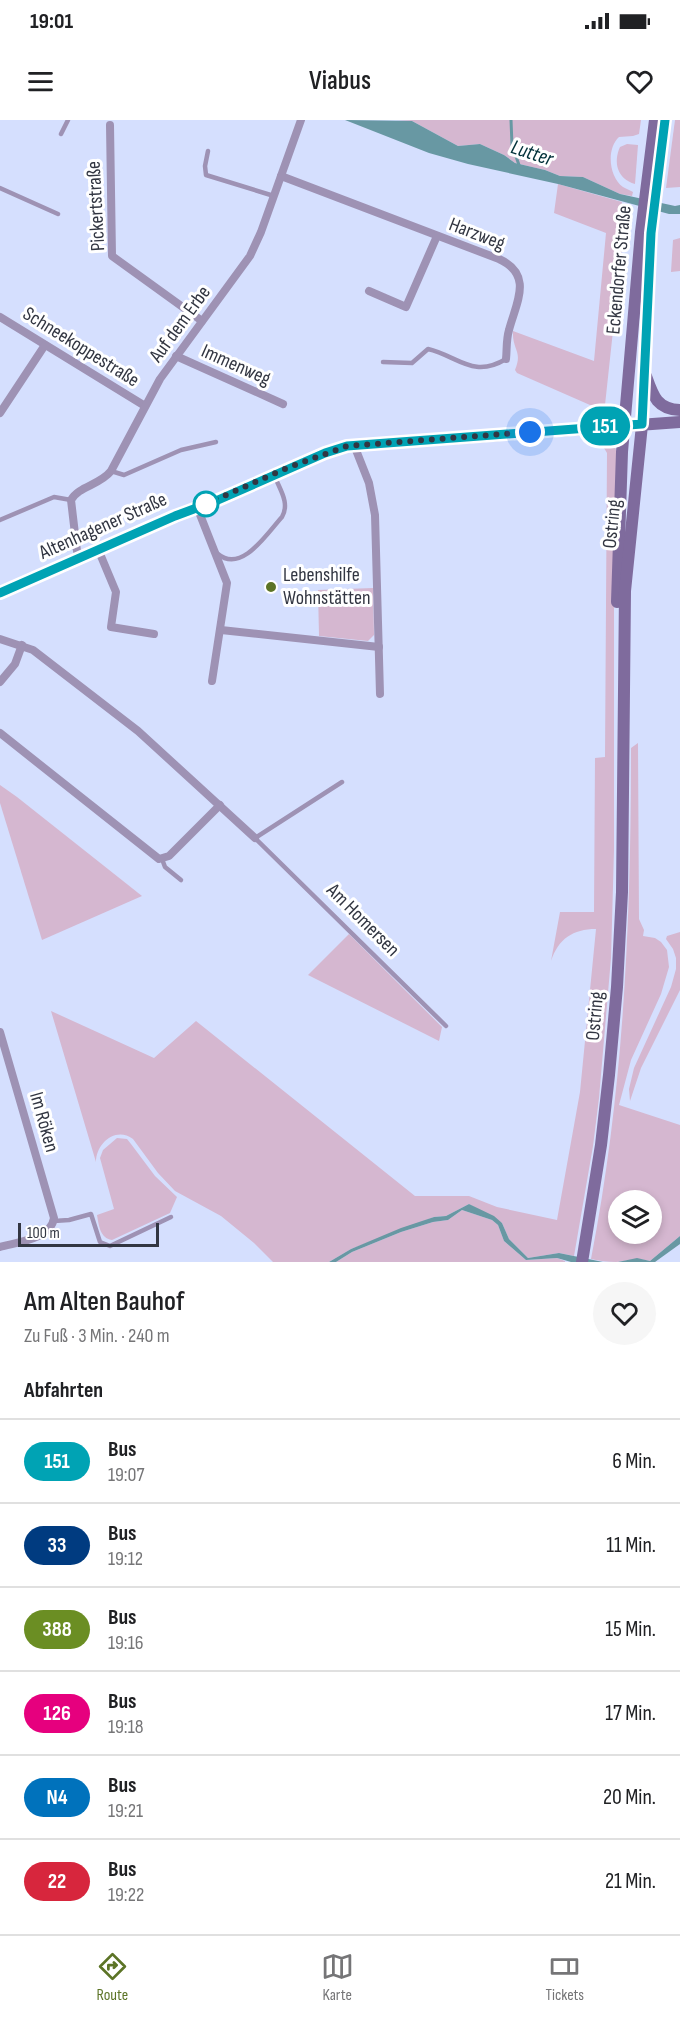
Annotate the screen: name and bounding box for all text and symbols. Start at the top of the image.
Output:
text: 19:01 [30,8,73,35]
icon: menu [24,65,57,98]
text: Viabus [309,65,371,97]
icon: heart [623,65,656,98]
water label: Lutter [508,135,557,172]
street label: Pickertstraße [82,160,110,252]
street label: Eckendorfer Straße [601,205,637,335]
street label: Harzweg [446,212,508,256]
street label: Auf dem Erbe [144,281,216,368]
street label: Schneekoppestraße [18,302,144,392]
street label: Immenweg [198,339,274,391]
line badge: 151 [570,406,640,446]
text: 151 [592,414,618,439]
your location [515,417,545,447]
street label: Altenhagener Straße [35,487,170,565]
unlabelled marker [193,491,219,517]
street label: Ostring [597,498,627,550]
place label: Lebenshilfe Wohnstätten [283,563,371,610]
marker: Lebenshilfe Wohnstätten [264,580,278,594]
street label: Am Homersen [321,878,405,962]
street label: Ostring [581,990,609,1042]
street label: Im Röken [24,1089,64,1155]
map controls [608,1190,662,1244]
button: layers [608,1190,662,1244]
scale bar [18,1220,159,1248]
text: 100 m [27,1224,60,1243]
button: heart [593,1282,656,1345]
text: Am Alten Bauhof [24,1285,184,1318]
text: Zu Fuß · 3 Min. · 240 m [24,1324,170,1348]
text: Abfahrten [24,1377,103,1404]
text: Bus [108,1436,137,1463]
text: 6 Min. [612,1448,656,1475]
text: 151 [44,1449,70,1474]
text: 19:07 [108,1463,145,1487]
text: Bus [108,1520,137,1547]
text: 11 Min. [606,1532,656,1559]
text: 33 [48,1533,66,1558]
text: 19:12 [108,1547,143,1571]
text: Bus [108,1604,137,1631]
text: 15 Min. [605,1616,656,1643]
text: 388 [42,1617,72,1642]
text: 19:16 [108,1631,143,1655]
text: Bus [108,1688,137,1715]
text: 17 Min. [605,1700,656,1727]
text: 126 [43,1701,71,1726]
text: 19:18 [108,1715,143,1739]
text: Bus [108,1772,137,1799]
text: 20 Min. [603,1784,656,1811]
text: N4 [47,1785,67,1810]
text: 19:21 [108,1799,143,1823]
text: Bus [108,1856,137,1883]
text: 21 Min. [605,1868,656,1895]
text: 22 [48,1869,66,1894]
text: 19:22 [108,1883,144,1907]
tab: Route [96,1950,129,2005]
tab: Karte [321,1950,354,2005]
tab: Tickets [545,1950,584,2005]

